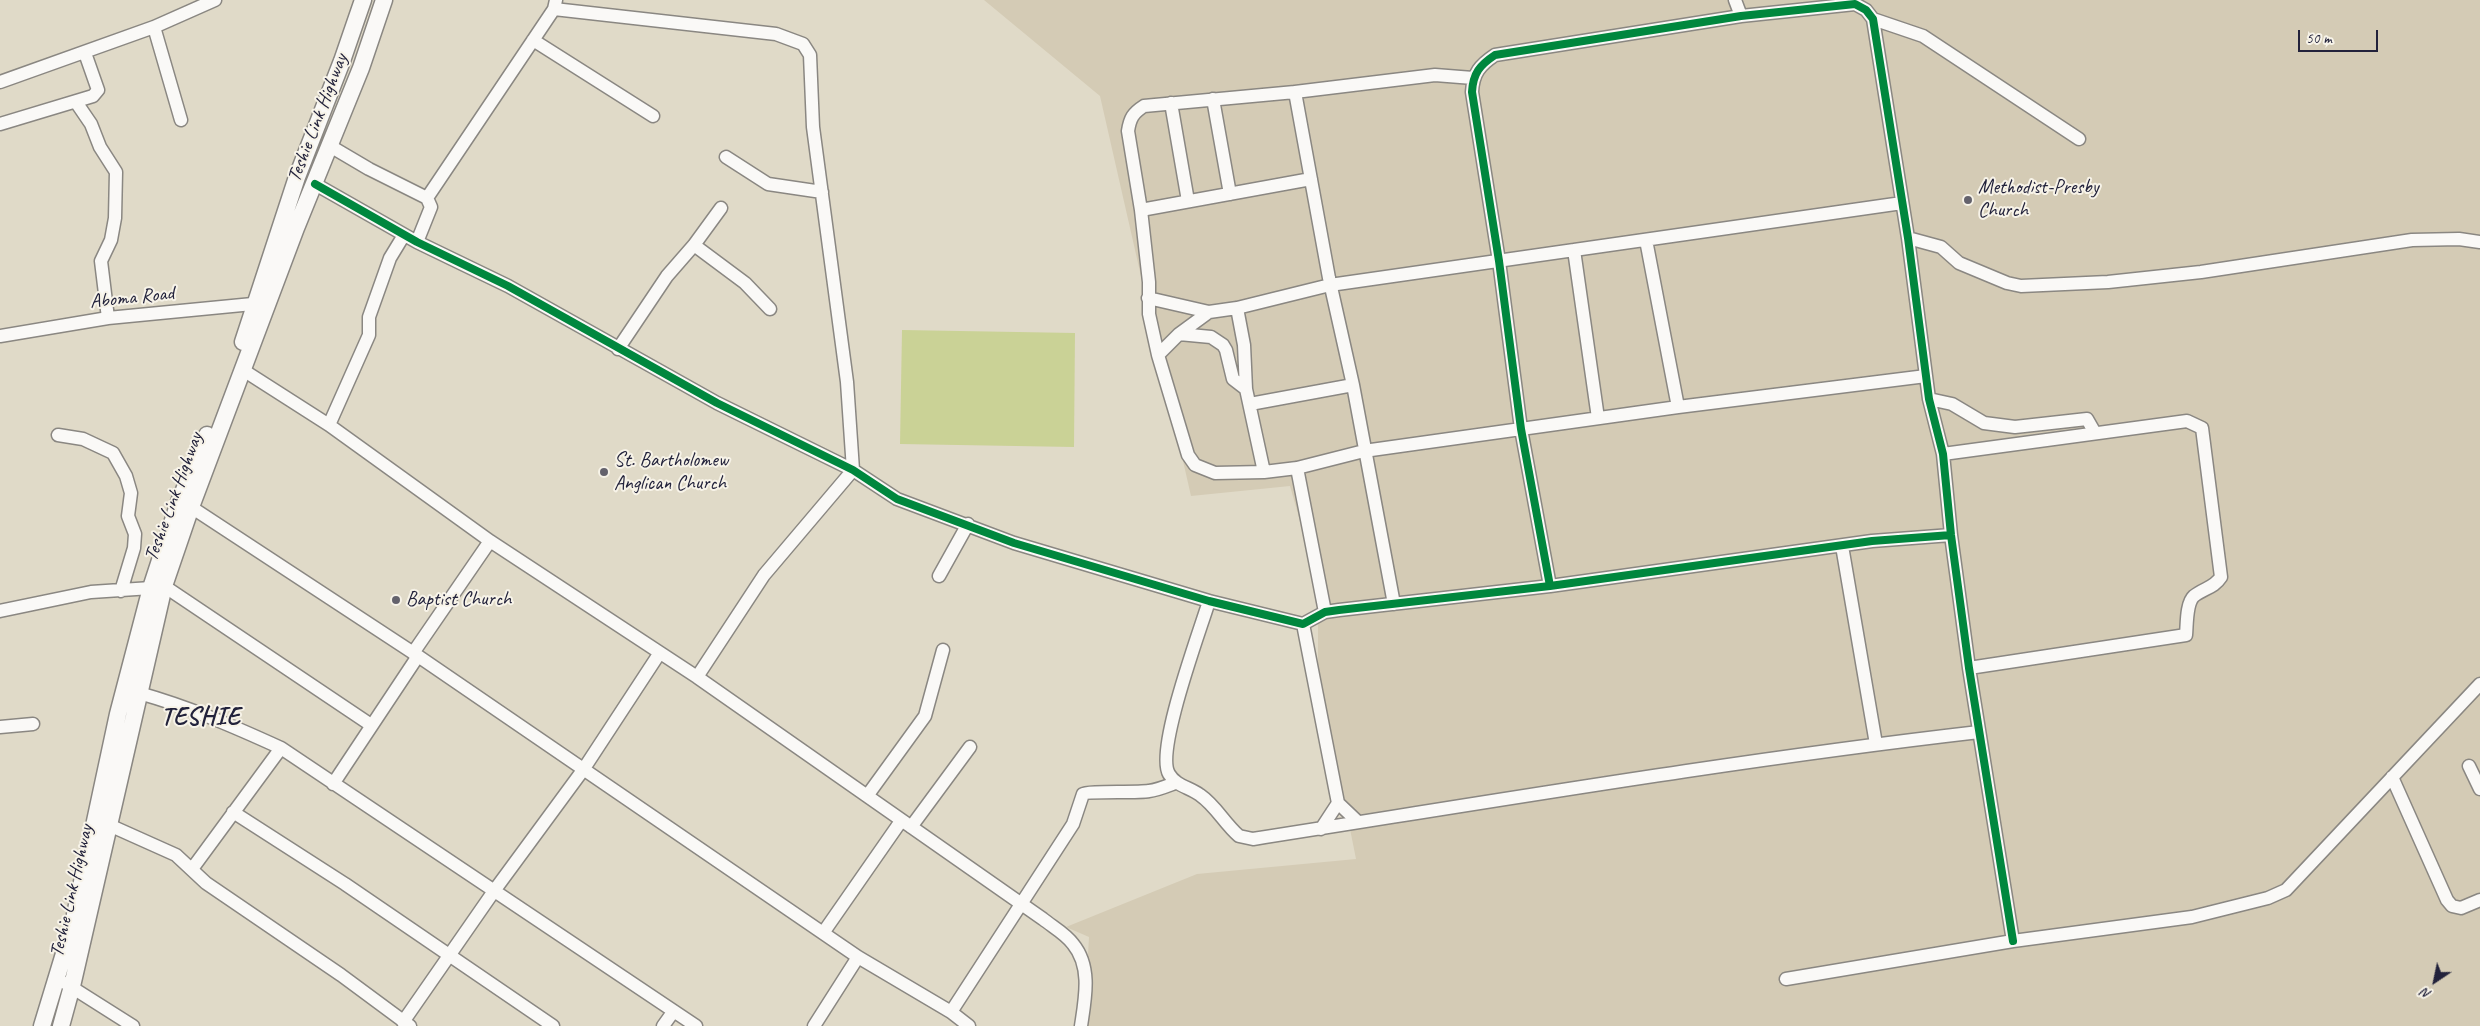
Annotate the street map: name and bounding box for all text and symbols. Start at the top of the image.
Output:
scale bar [2300,20,2380,52]
text: 50 m [2306,29,2332,48]
street label: Teshie Link Highway [283,51,353,185]
place label: Methodist-Presby Church [1978,176,2099,223]
marker: Methodist-Presby Church [1962,194,1974,206]
street label: Aboma Road [89,282,175,314]
street label: Teshie Link Highway [140,429,208,565]
place label: St. Bartholomew Anglican Church [614,449,728,496]
marker: St. Bartholomew Anglican Church [598,466,610,478]
place label: Baptist Church [406,588,511,612]
marker: Baptist Church [390,594,402,606]
district label: TESHIE [160,702,242,732]
street label: Teshie Link Highway [45,823,99,959]
north arrow [2410,956,2460,1006]
text: N [2418,984,2435,1003]

